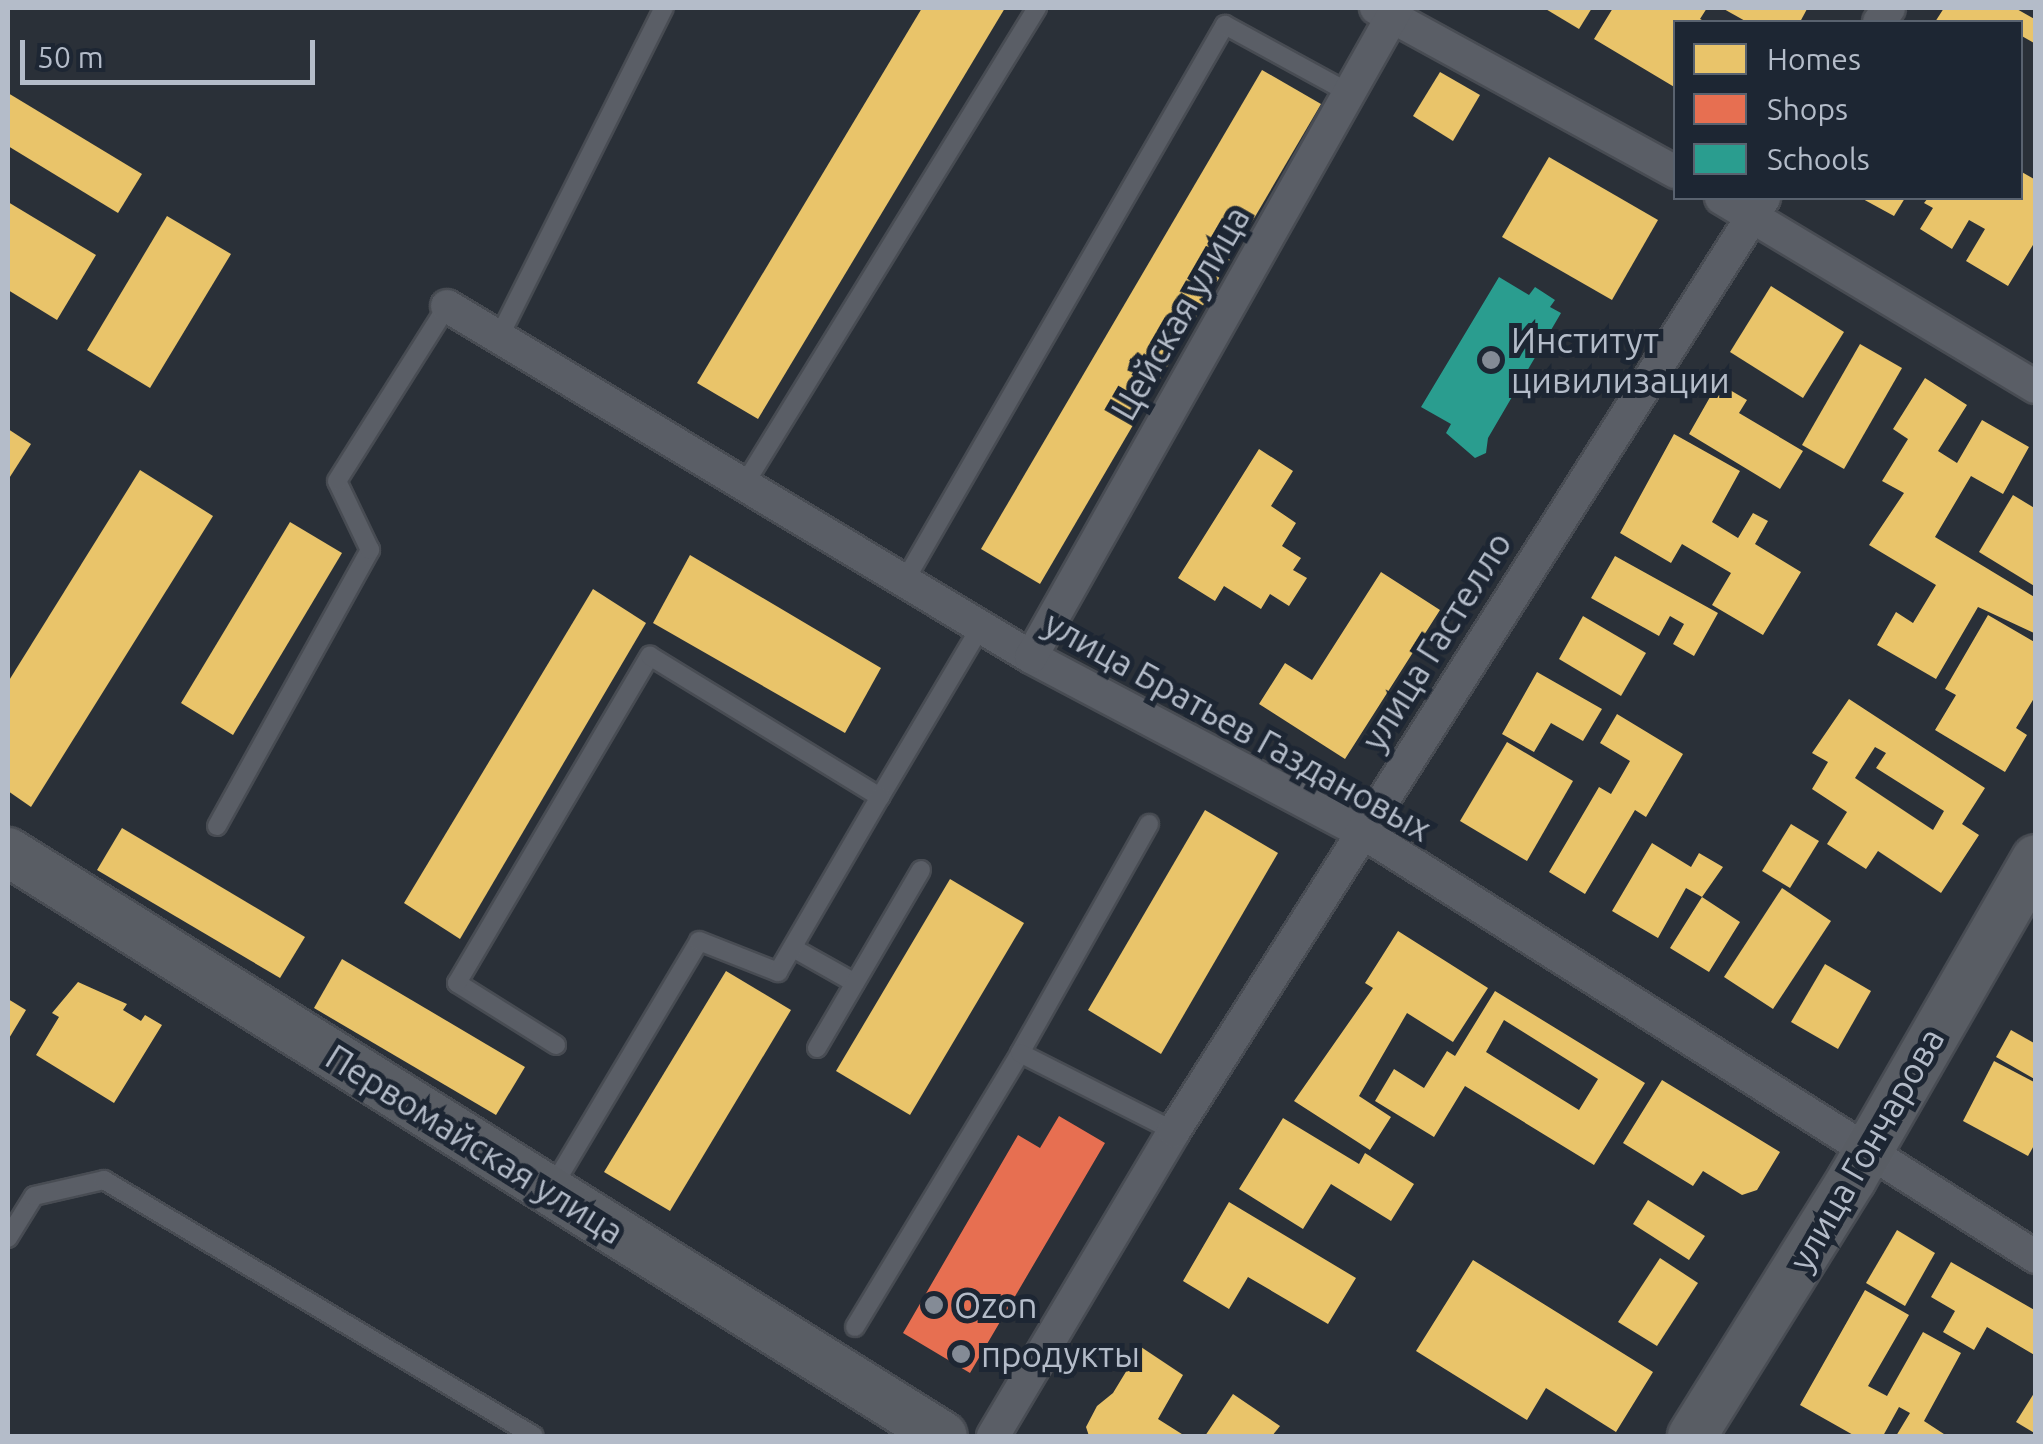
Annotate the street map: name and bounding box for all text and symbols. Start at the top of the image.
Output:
scale bar [25,20,320,82]
legend [1673,20,2023,200]
text: 50 m [37,40,104,74]
text: Homes [1767,42,1861,76]
text: Shops [1767,92,1848,126]
text: Schools [1767,142,1870,176]
street label: Цейская улица [1102,199,1258,427]
place label: Институт цивилизации [1511,319,1730,401]
marker: Институт цивилизации [1480,349,1502,371]
street label: улица Гастелло [1352,524,1520,758]
street label: улица Братьев Газдановых [1037,602,1439,850]
street label: улица Гончарова [1780,1020,1952,1278]
street label: Первомайская улица [319,1035,631,1253]
place label: Ozon [954,1284,1037,1326]
marker: Ozon [923,1294,945,1316]
place label: продукты [981,1333,1140,1375]
marker: продукты [950,1343,972,1365]

